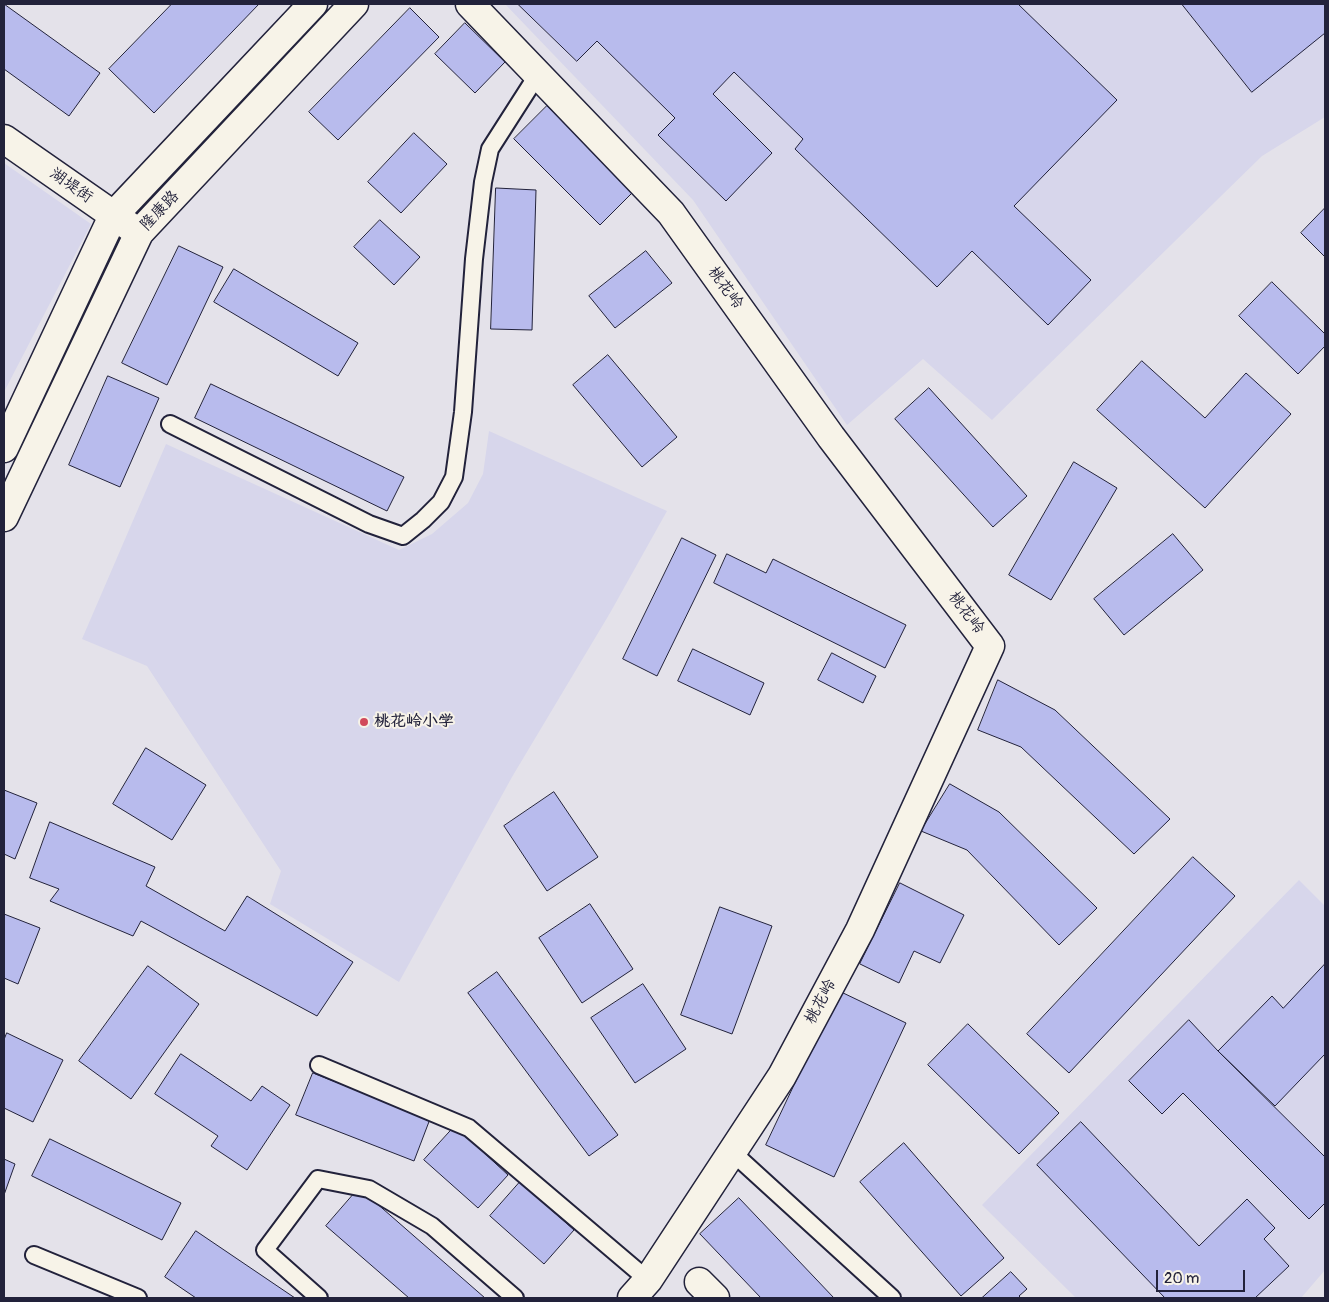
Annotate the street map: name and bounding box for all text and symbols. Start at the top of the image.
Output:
street label: 湖堤街 [46,164,96,208]
street label: 隆康路 [137,187,183,235]
street label: 桃花岭 [703,263,747,313]
street label: 桃花岭 [944,588,988,638]
place label: 桃花岭小学 [374,712,454,732]
marker: 桃花岭小学 [358,716,370,728]
street label: 桃花岭 [801,976,841,1028]
scale bar [1159,1260,1248,1292]
text: 20 m [1164,1269,1199,1288]

